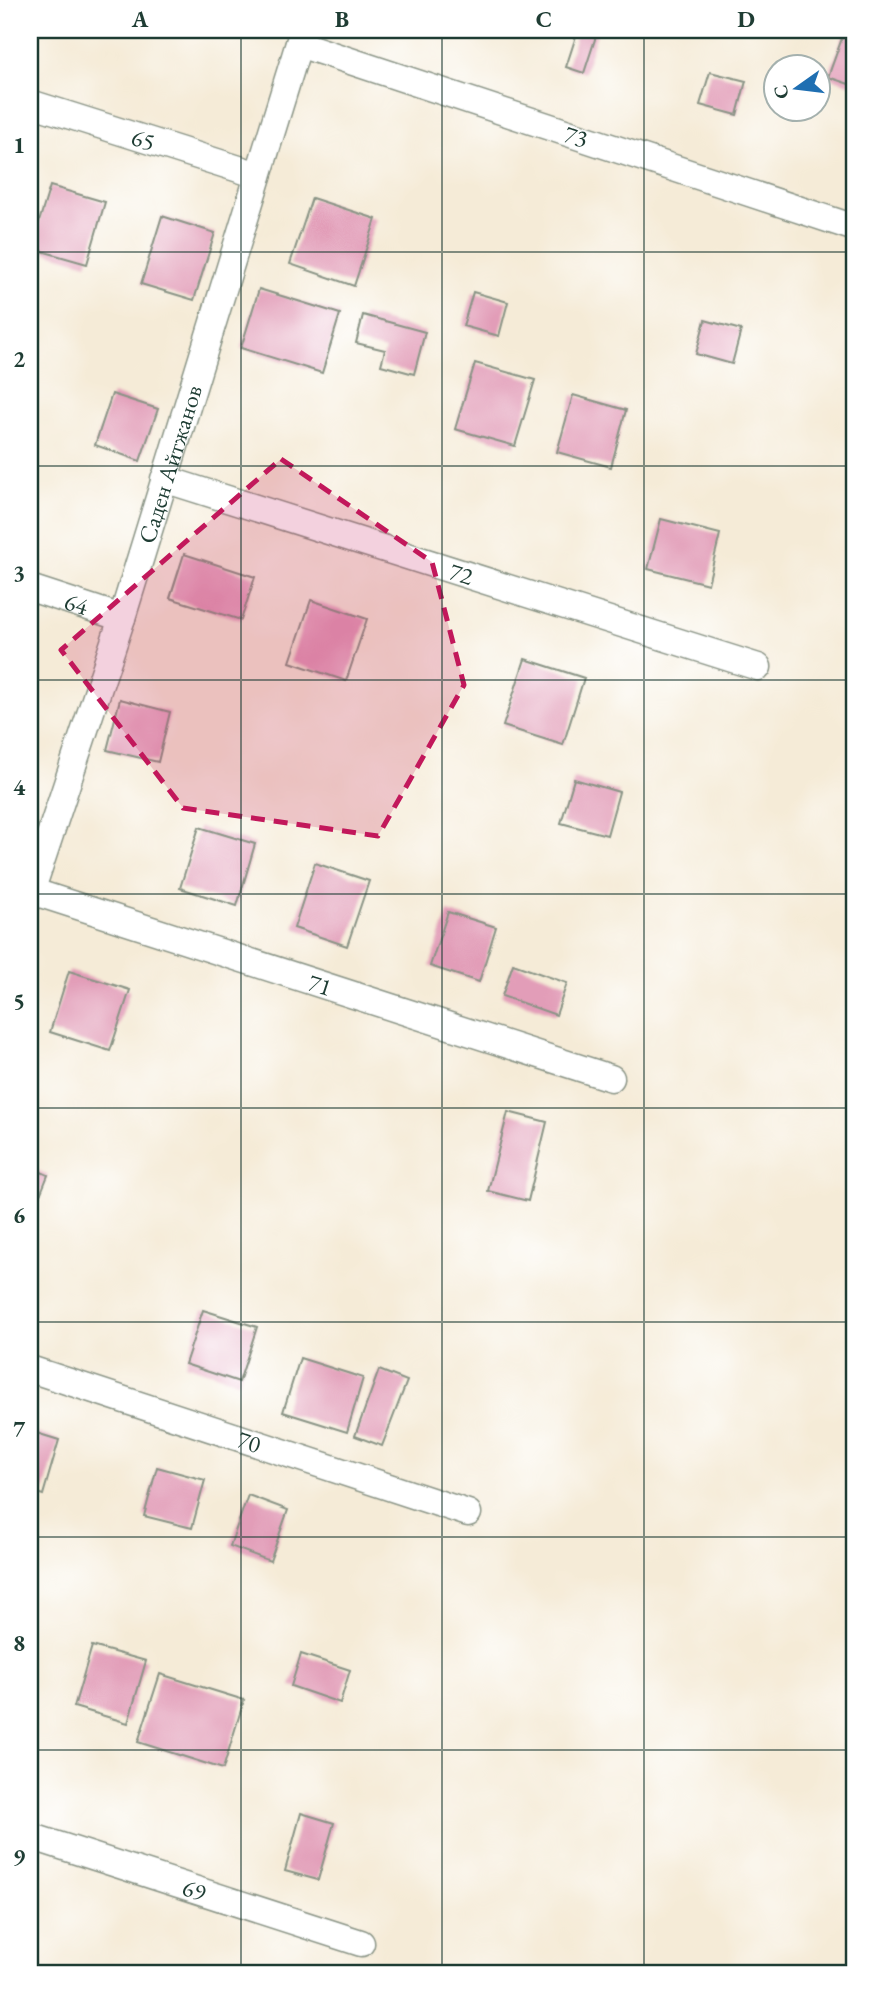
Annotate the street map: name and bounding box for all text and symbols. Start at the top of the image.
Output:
text: A [131,4,149,34]
text: B [335,4,349,34]
text: C [536,4,552,34]
text: D [737,4,755,34]
north arrow [762,52,832,122]
text: С [767,82,795,102]
street label: 73 [560,117,592,154]
street label: 65 [128,121,159,157]
text: 1 [13,130,25,160]
text: 2 [13,344,25,374]
street label: Саден Айтжанов [130,381,208,547]
street label: 72 [446,555,478,592]
text: 3 [13,558,25,588]
street label: 64 [61,585,93,622]
text: 4 [13,772,26,802]
street label: 71 [305,966,336,1003]
text: 5 [13,986,25,1016]
text: 6 [13,1200,25,1230]
text: 7 [13,1414,26,1444]
street label: 70 [234,1423,265,1459]
text: 8 [13,1628,25,1658]
text: 9 [13,1842,25,1872]
street label: 69 [179,1871,211,1908]

